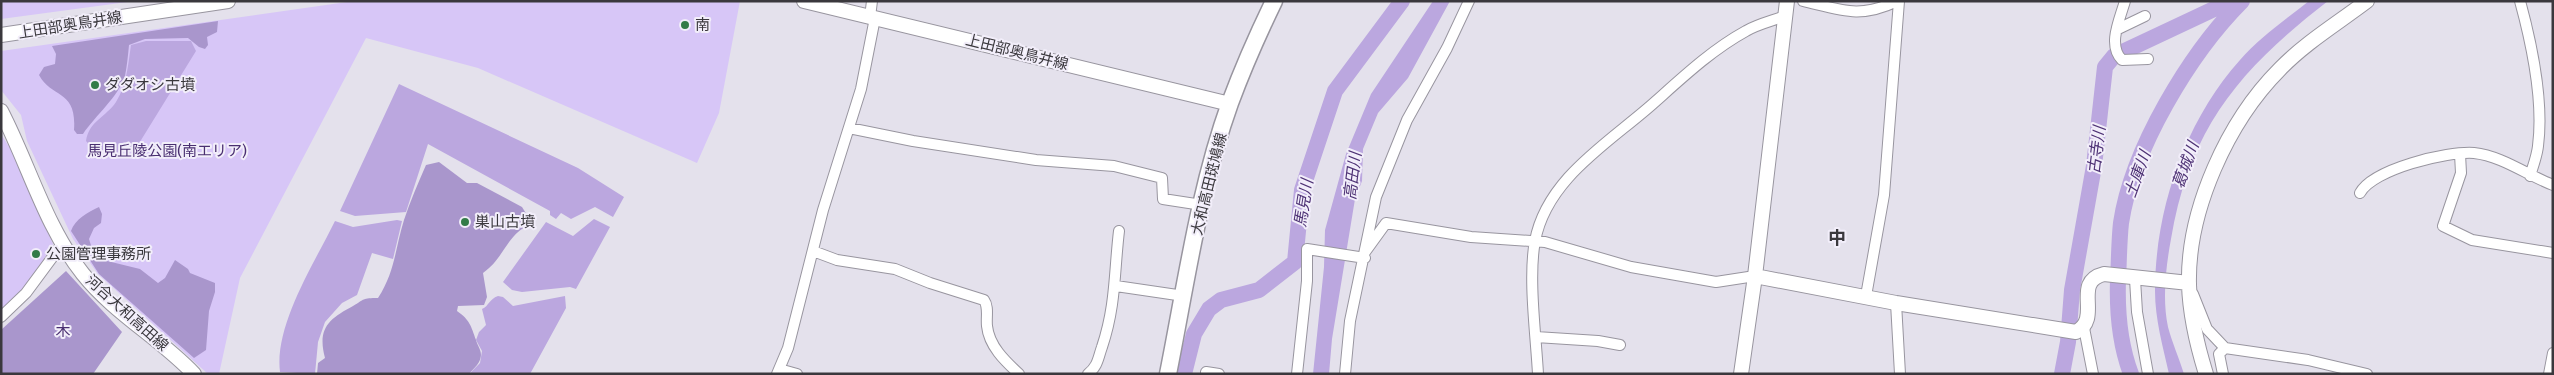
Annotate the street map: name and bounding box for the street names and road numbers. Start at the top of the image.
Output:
street label: 上田部奥鳥井線 [17,8,123,42]
street label: 上田部奥鳥井線 [964,31,1070,73]
street label: 大和高田斑鳩線 [1188,131,1230,237]
street label: 河合大和高田線 [82,271,172,355]

